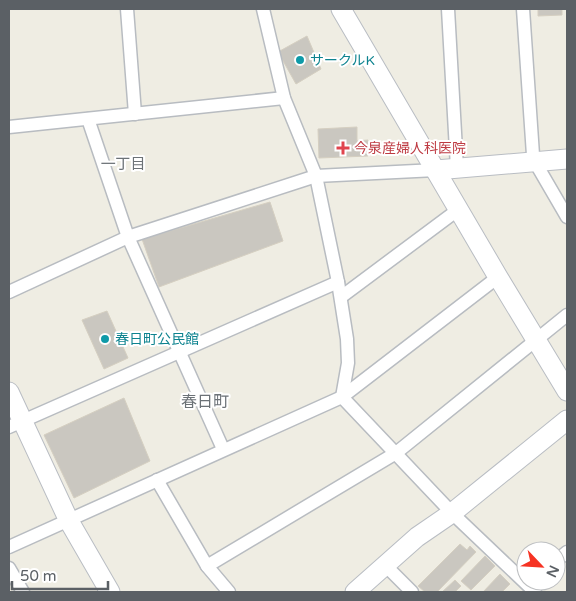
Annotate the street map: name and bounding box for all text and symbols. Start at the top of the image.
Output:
place label: サークルK [310,52,375,69]
marker: サークルK [294,54,306,66]
place label: 今泉産婦人科医院 [354,140,466,157]
marker: 今泉産婦人科医院 [336,141,350,155]
district label: 一丁目 [100,155,146,173]
place label: 春日町公民館 [115,331,199,348]
marker: 春日町公民館 [99,333,111,345]
district label: 春日町 [181,392,229,412]
north arrow [516,541,566,591]
scale bar [12,558,109,590]
text: N [542,563,562,580]
text: 50 m [20,567,57,585]

